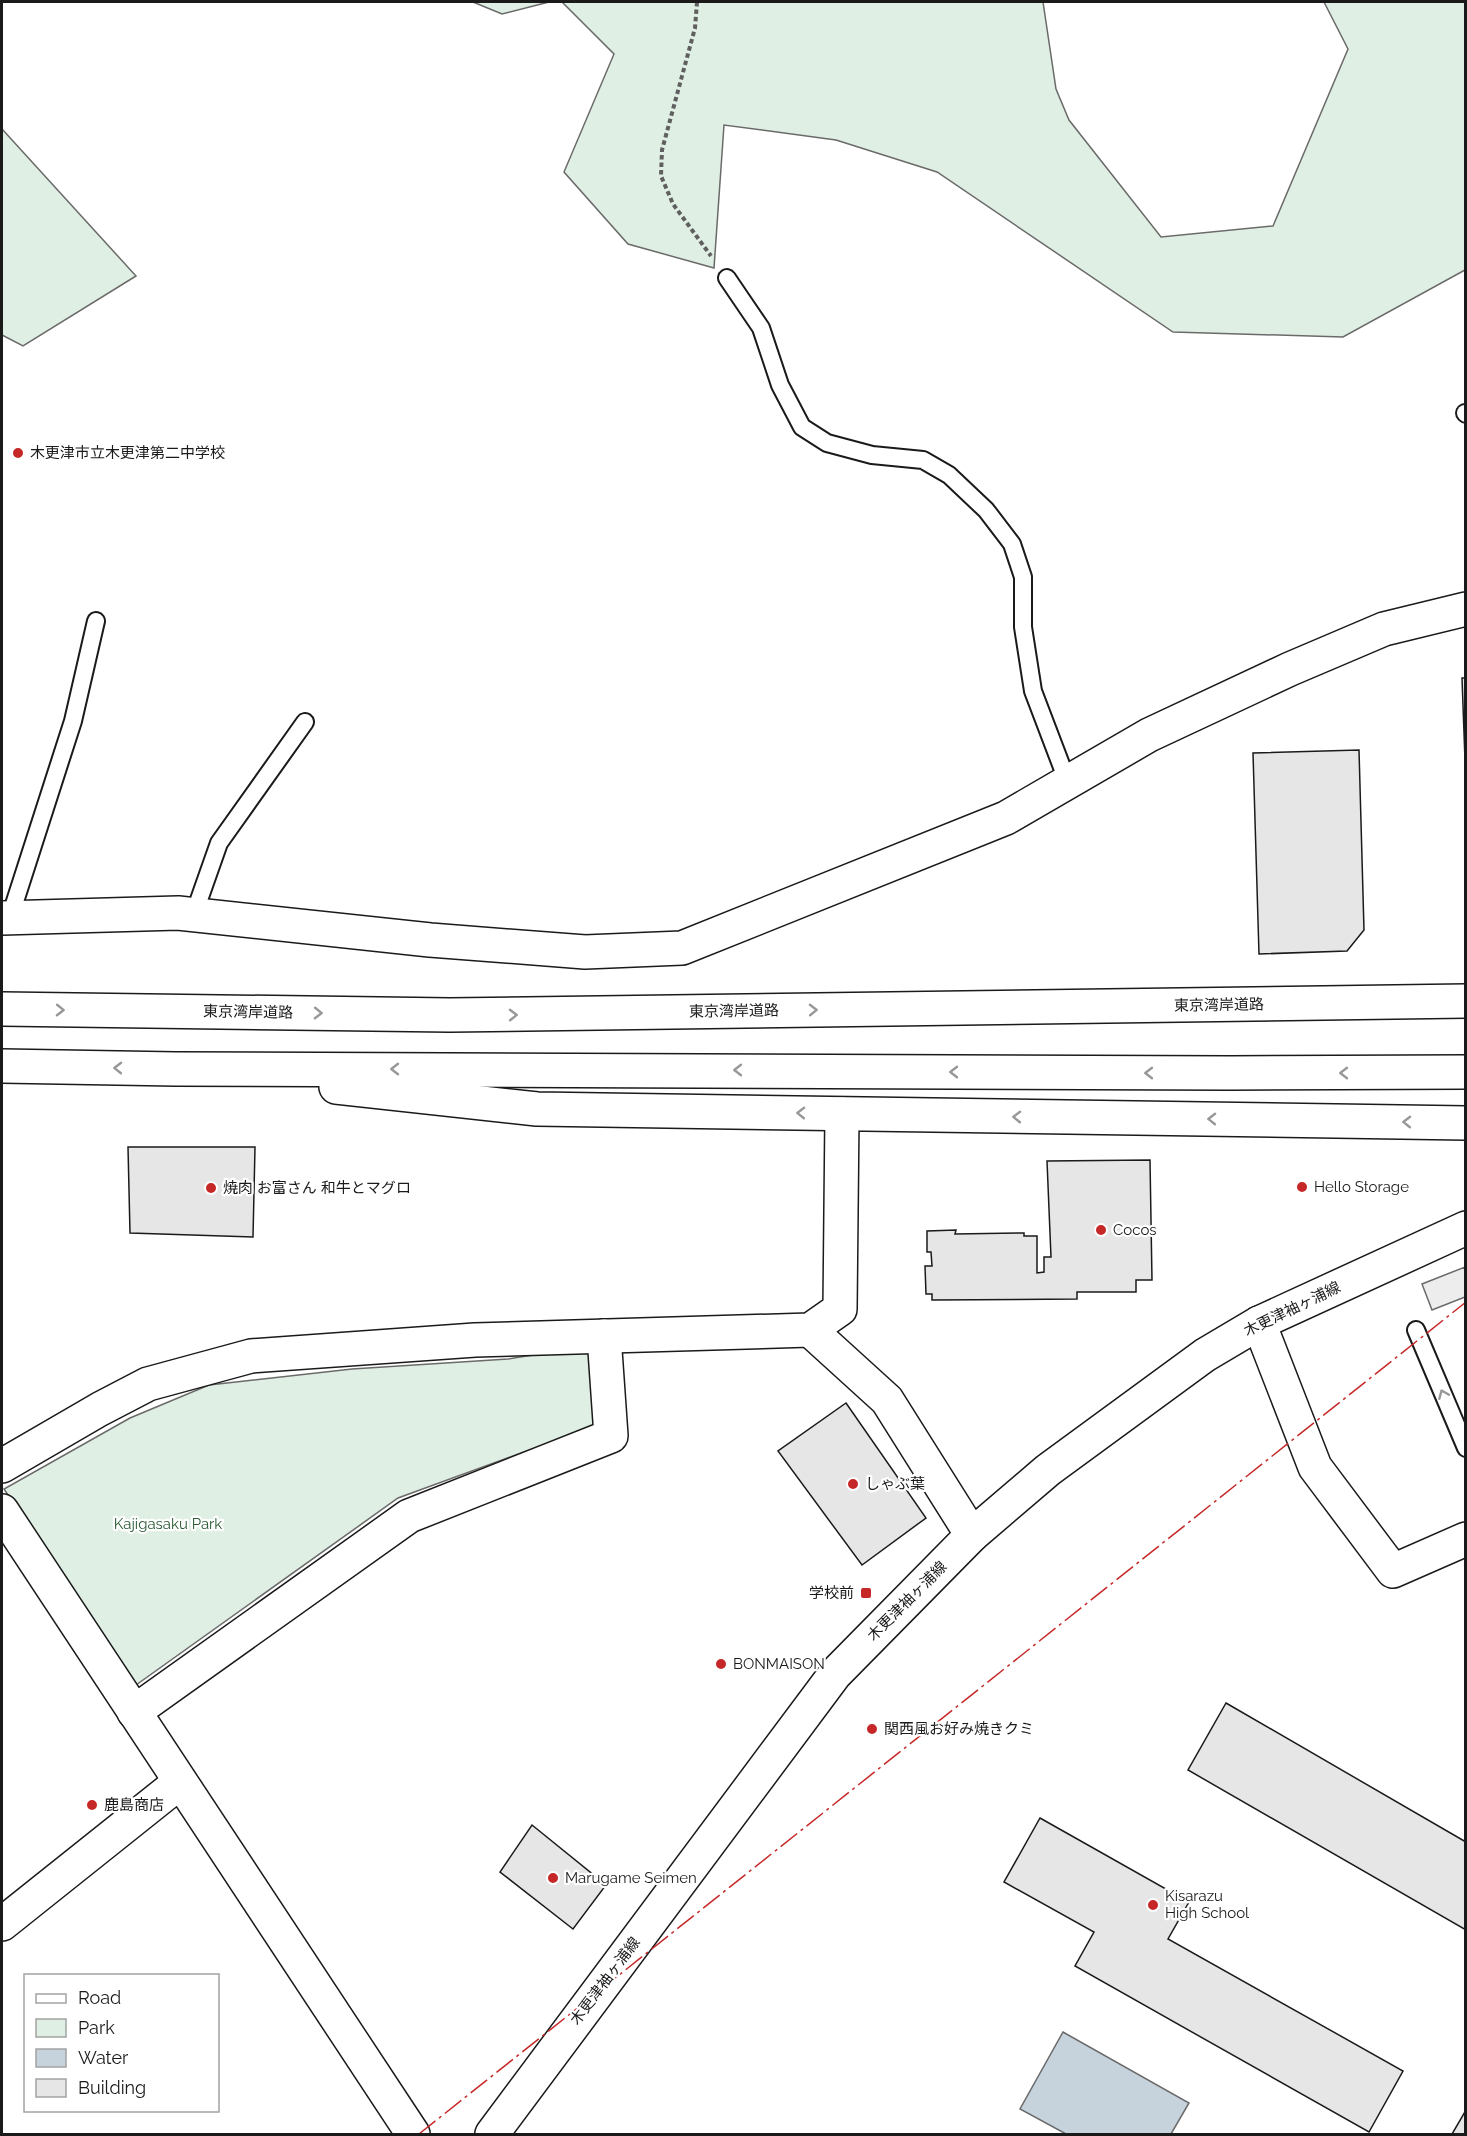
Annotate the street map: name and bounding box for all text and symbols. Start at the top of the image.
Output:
place label: 木更津市立木更津第二中学校 [30,444,225,462]
marker: 木更津市立木更津第二中学校 [11,446,25,460]
street label: 東京湾岸道路 [1174,995,1264,1015]
street label: 東京湾岸道路 [689,1001,779,1021]
street label: 東京湾岸道路 [203,1002,293,1022]
one-way arrow [55,1003,64,1016]
one-way arrow [808,1004,817,1017]
one-way arrow [313,1007,322,1020]
one-way arrow [508,1008,517,1021]
one-way arrow [113,1062,122,1074]
one-way arrow [391,1063,400,1075]
one-way arrow [734,1064,743,1077]
one-way arrow [950,1066,959,1078]
one-way arrow [1145,1067,1154,1079]
one-way arrow [1340,1067,1349,1079]
one-way arrow [797,1107,806,1119]
one-way arrow [1013,1110,1022,1123]
one-way arrow [1208,1113,1217,1126]
one-way arrow [1403,1116,1412,1128]
place label: Hello Storage [1314,1178,1409,1196]
place label: 焼肉 お富さん 和牛とマグロ [223,1179,411,1197]
marker: Hello Storage [1295,1180,1309,1194]
marker: 焼肉 お富さん 和牛とマグロ [204,1181,218,1195]
place label: Cocos [1113,1221,1157,1239]
marker: Cocos [1094,1223,1108,1237]
street label: 木更津袖ヶ浦線 [1241,1278,1343,1340]
one-way arrow [1438,1390,1450,1401]
place label: しゃぶ葉 [865,1475,925,1493]
marker: しゃぶ葉 [846,1477,860,1491]
park label: Kajigasaku Park [114,1515,222,1533]
street label: 木更津袖ヶ浦線 [864,1558,950,1644]
place label: 学校前 [809,1584,854,1602]
marker: 学校前 [859,1586,873,1600]
place label: BONMAISON [733,1655,825,1673]
marker: BONMAISON [714,1657,728,1671]
place label: 関西風お好み焼きクミ [884,1720,1034,1738]
marker: 関西風お好み焼きクミ [865,1722,879,1736]
place label: 鹿島商店 [104,1796,164,1814]
marker: 鹿島商店 [85,1798,99,1812]
place label: Marugame Seimen [565,1869,697,1887]
marker: Marugame Seimen [546,1871,560,1885]
place label: Kisarazu High School [1165,1887,1250,1922]
marker: Kisarazu High School [1146,1898,1160,1912]
street label: 木更津袖ヶ浦線 [566,1934,644,2028]
legend [24,1974,219,2112]
text: Road [78,1987,121,2008]
text: Park [78,2017,115,2038]
text: Water [78,2047,129,2068]
text: Building [78,2077,146,2098]

